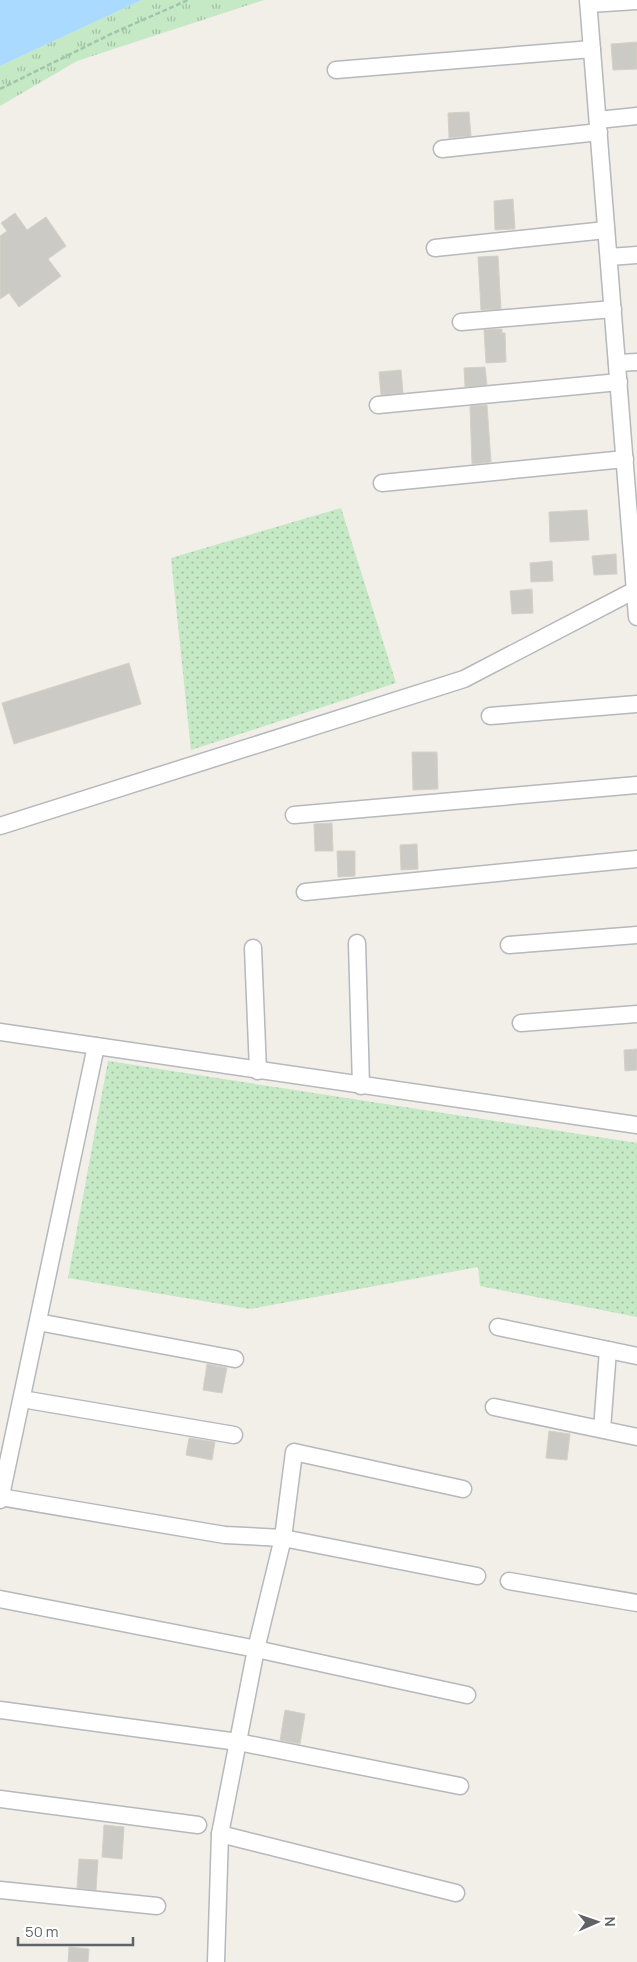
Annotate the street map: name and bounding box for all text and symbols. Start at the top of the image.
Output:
north arrow [572,1897,622,1947]
scale bar [18,1914,132,1946]
text: N [601,1916,620,1927]
text: 50 m [25,1921,59,1942]

